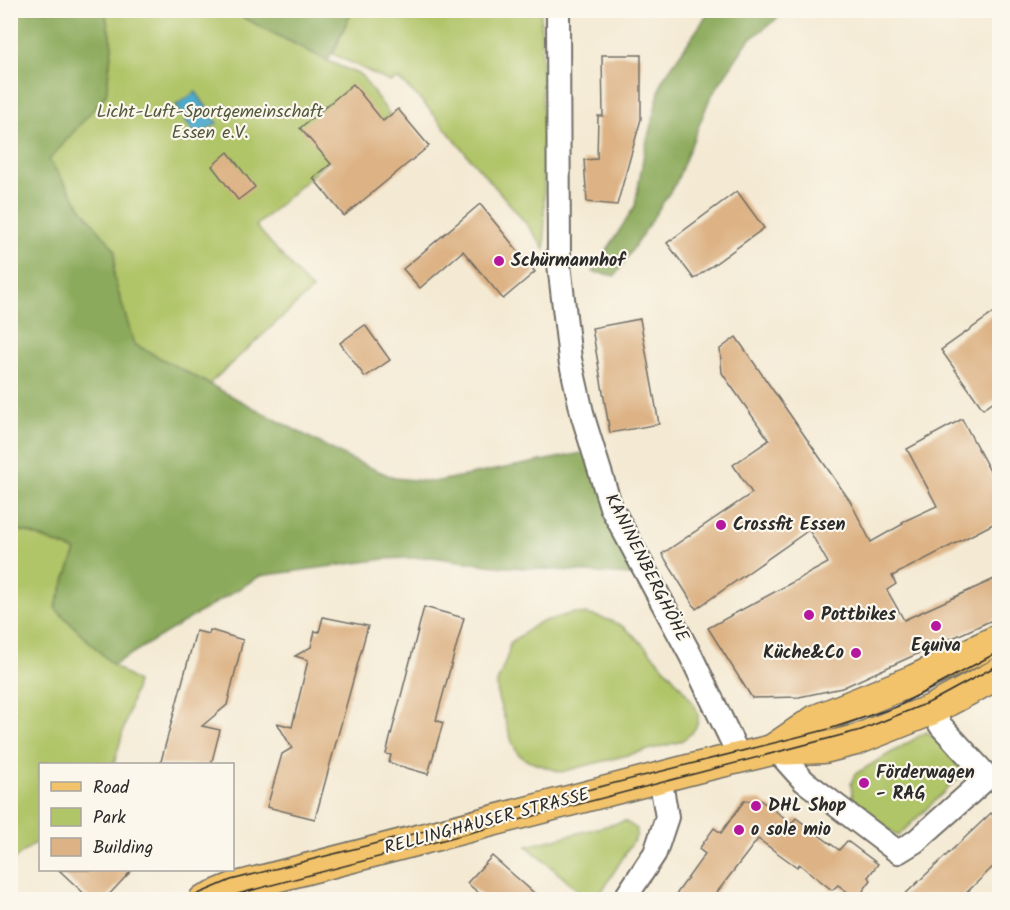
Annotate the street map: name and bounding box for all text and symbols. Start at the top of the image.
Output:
park label: Licht-Luft-Sportgemeinschaft Essen e.V. [96,98,325,148]
place label: Schürmannhof [511,247,627,276]
marker: Schürmannhof [492,254,506,268]
street label: KANINENBERGHÖHE [596,489,696,648]
place label: Crossfit Essen [733,511,846,540]
marker: Crossfit Essen [714,518,728,532]
place label: Pottbikes [821,601,897,630]
marker: Pottbikes [802,608,816,622]
marker: Equiva [929,619,943,633]
place label: Equiva [911,632,961,661]
place label: Küche&Co [763,639,844,668]
marker: Küche&Co [849,646,863,660]
place label: Förderwagen - RAG [876,759,975,809]
legend [39,763,234,871]
text: Road [93,774,130,803]
marker: Förderwagen - RAG [857,776,871,790]
street label: RELLINGHAUSER STRASSE [381,781,593,863]
place label: DHL Shop [768,792,847,821]
marker: DHL Shop [749,799,763,813]
text: Park [93,804,126,833]
place label: o sole mio [751,816,831,845]
marker: o sole mio [732,823,746,837]
text: Building [93,834,153,863]

